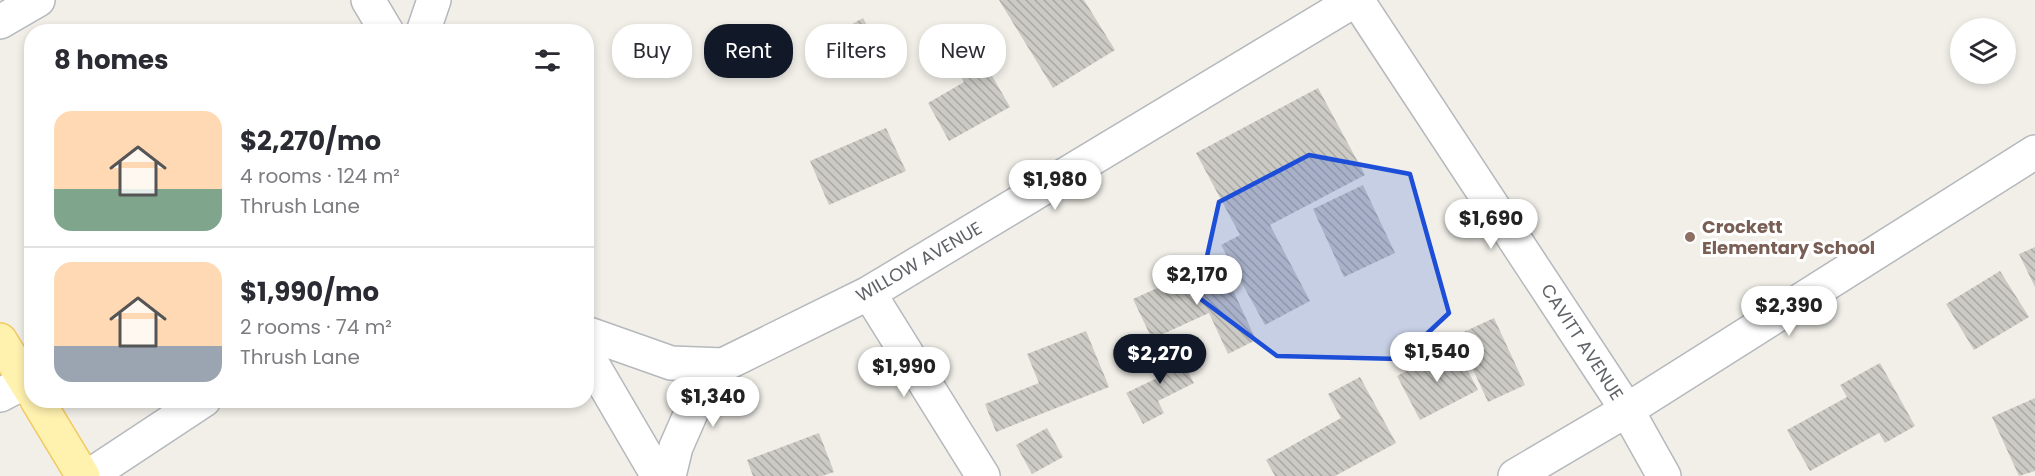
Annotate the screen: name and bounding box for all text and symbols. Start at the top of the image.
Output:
map controls [1950,18,2016,84]
button: layers [1950,18,2016,84]
chip: Buy [612,24,692,78]
chip: Rent [704,24,793,78]
chip: Filters [805,24,907,78]
chip: New [919,24,1006,78]
text: 8 homes [54,42,169,78]
icon: filters [531,44,564,77]
text: $2,270/mo [240,123,381,159]
icon: home [102,135,174,207]
pin: $1,980 [1006,160,1104,211]
text: 4 rooms · 124 m² [240,162,400,190]
text: $1,980 [1023,165,1087,193]
text: Thrush Lane [240,192,360,220]
pin: $1,690 [1442,199,1540,250]
text: $1,690 [1459,204,1523,232]
place label: Crockett Elementary School [1702,214,1875,260]
street label: WILLOW AVENUE [851,215,986,308]
marker: Crockett Elementary School [1683,230,1697,244]
pin: $2,170 [1148,255,1246,306]
text: $2,170 [1166,260,1228,288]
text: $1,990/mo [240,274,379,310]
street label: CAVITT AVENUE [1535,279,1630,405]
icon: home [102,286,174,358]
pin: $2,390 [1740,286,1838,337]
text: $2,390 [1755,291,1823,319]
text: 2 rooms · 74 m² [240,313,392,341]
pin: $1,540 [1388,332,1486,383]
pin: $2,270 [1111,334,1209,385]
text: $1,540 [1404,337,1470,365]
text: $2,270 [1127,339,1193,367]
text: Thrush Lane [240,343,360,371]
pin: $1,990 [855,347,953,398]
text: $1,990 [872,352,936,380]
pin: $1,340 [664,377,762,428]
text: $1,340 [680,382,746,410]

